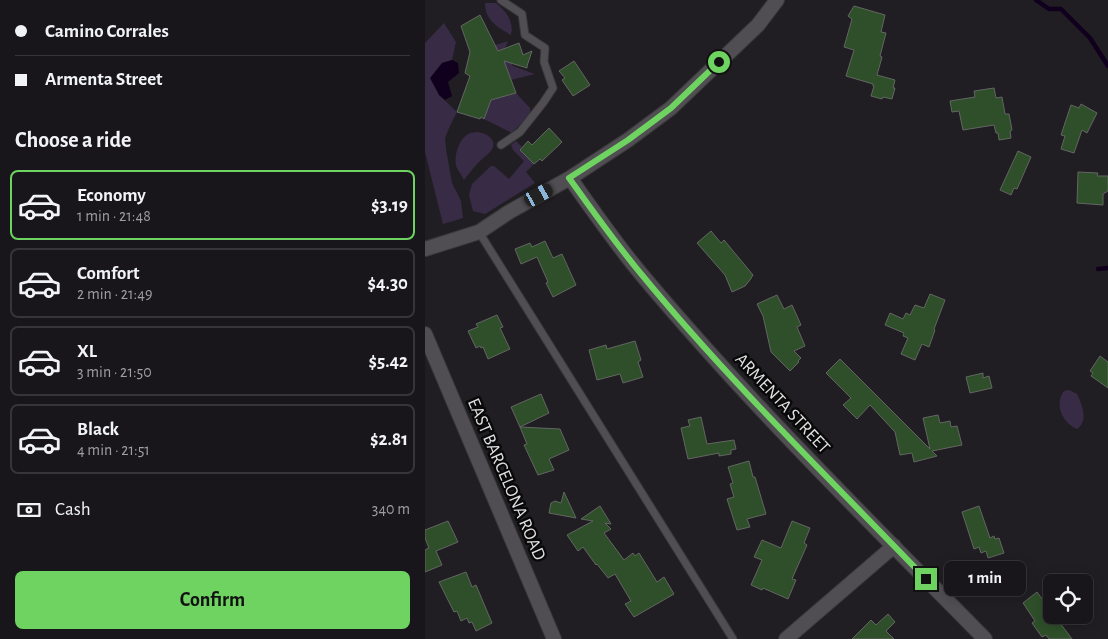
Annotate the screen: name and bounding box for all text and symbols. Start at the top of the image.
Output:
text: Camino Corrales [45,22,169,41]
route start [708,51,730,73]
text: Armenta Street [45,70,163,89]
text: Choose a ride [15,129,131,151]
car [522,181,555,209]
icon: car [17,183,62,228]
text: Economy [77,186,146,205]
text: $3.19 [371,196,408,215]
text: 1 min · 21:48 [77,208,151,224]
icon: car [17,261,62,306]
text: Comfort [77,264,139,283]
text: $4.30 [367,274,408,293]
text: 2 min · 21:49 [77,286,152,302]
icon: car [17,339,62,384]
text: XL [77,342,97,361]
street label: ARMENTA STREET [731,350,833,457]
text: $5.42 [368,352,408,371]
text: 3 min · 21:50 [77,364,152,380]
street label: EAST BARCELONA ROAD [464,396,548,563]
icon: car [17,417,62,462]
text: Black [77,420,119,439]
text: $2.81 [370,430,408,449]
text: 4 min · 21:51 [77,442,150,458]
icon: cash [15,496,43,524]
text: Cash [55,500,91,519]
text: 340 m [372,501,410,517]
callout: 1 min [943,562,1026,596]
route end [915,568,937,590]
text: 1 min [968,570,1002,586]
button: Confirm [15,571,410,629]
map controls [1043,574,1093,624]
button: locate [1043,574,1093,624]

